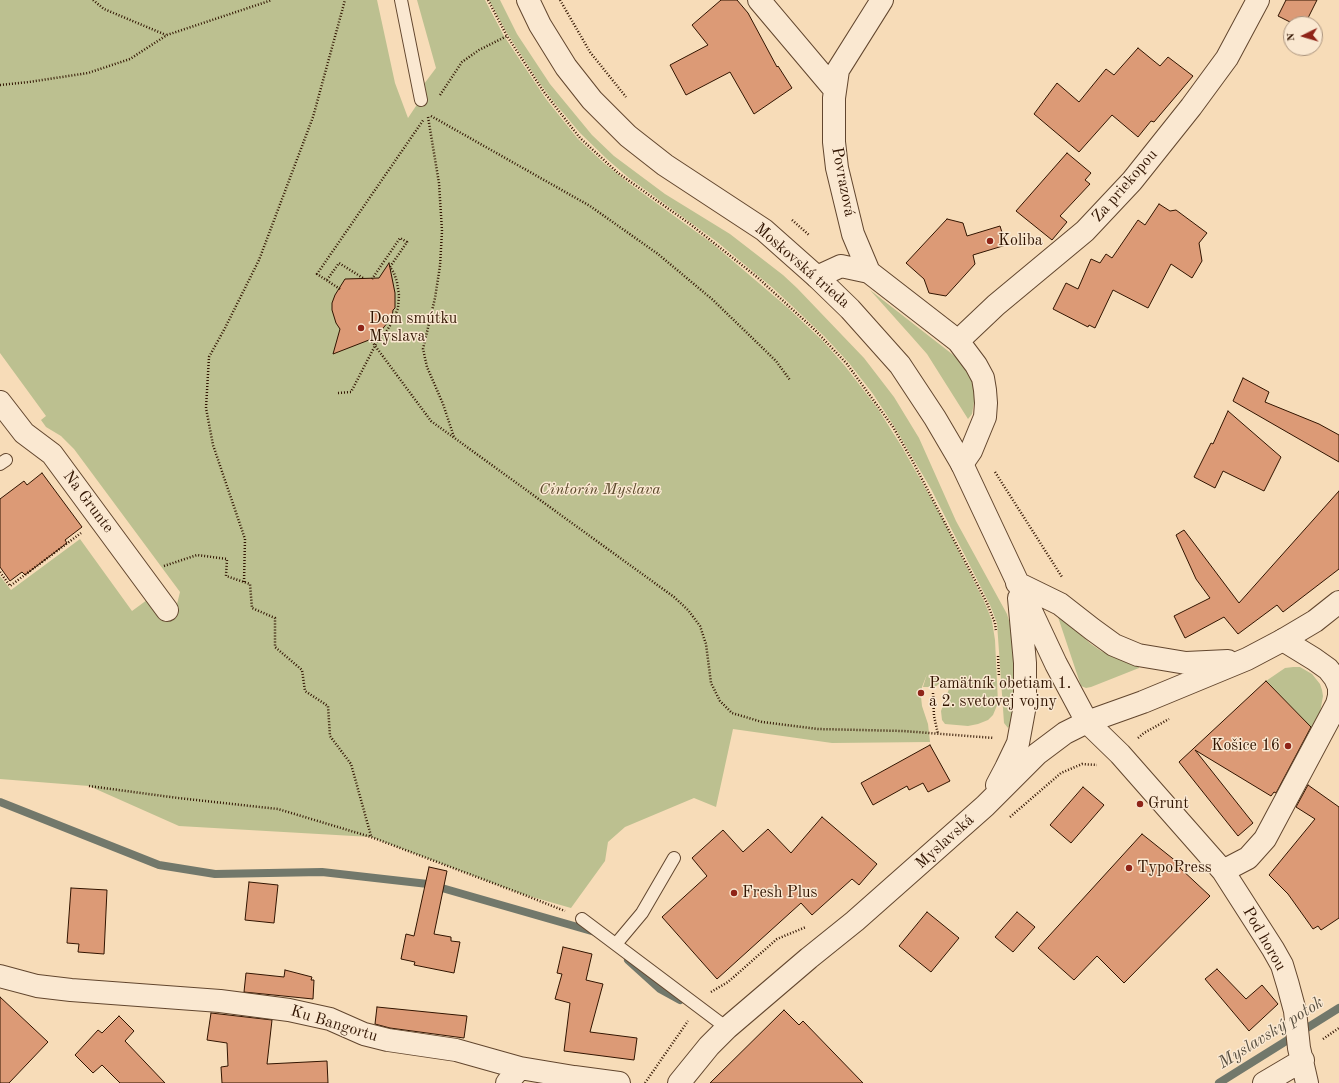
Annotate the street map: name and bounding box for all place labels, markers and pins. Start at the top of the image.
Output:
place label: Koliba [998,231,1043,251]
marker: Koliba [985,236,995,246]
place label: Dom smútku Myslava [369,309,457,347]
marker: Dom smútku Myslava [356,323,366,333]
place label: Pamätník obetiam 1. a 2. svetovej vojny [929,674,1071,712]
marker: Pamätník obetiam 1. a 2. svetovej vojny [916,688,926,698]
place label: Košice 16 [1211,736,1280,756]
marker: Košice 16 [1283,741,1293,751]
place label: Grunt [1148,794,1189,814]
marker: Grunt [1135,799,1145,809]
place label: TypoPress [1137,858,1212,878]
marker: TypoPress [1124,863,1134,873]
place label: Fresh Plus [742,883,818,903]
marker: Fresh Plus [729,888,739,898]

